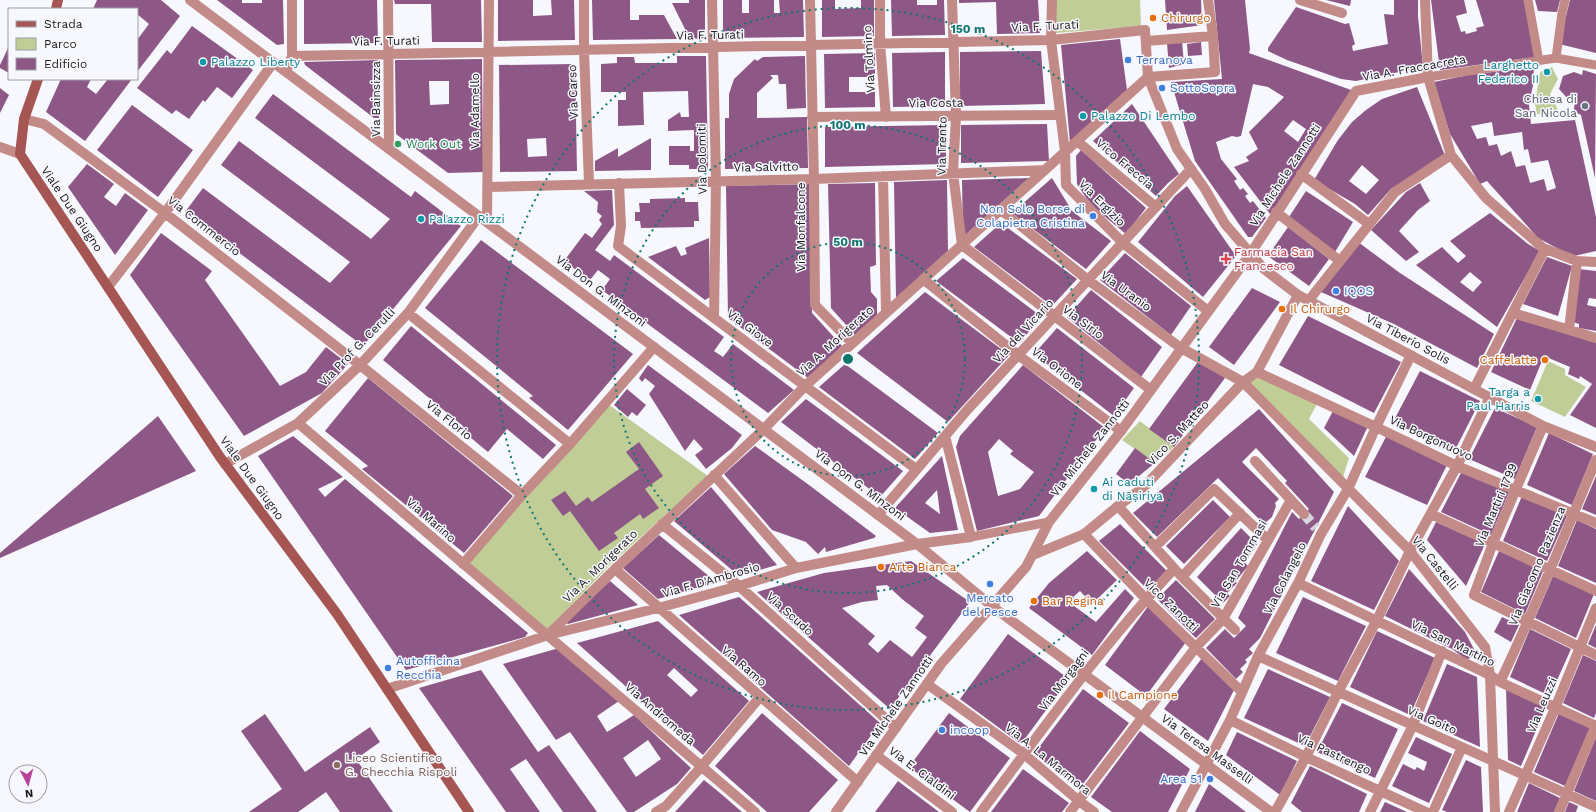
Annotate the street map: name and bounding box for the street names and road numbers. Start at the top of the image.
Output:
street label: Via F. Turati [1011,17,1079,35]
street label: Via Tolmino [860,25,878,93]
street label: Via F. Turati [676,27,744,43]
street label: Via F. Turati [352,33,420,49]
street label: Via A. Fraccacreta [1361,52,1467,84]
street label: Via Bainsizza [369,61,383,137]
street label: Via Carso [565,64,581,120]
street label: Via Adamello [468,73,482,149]
street label: Via Costa [908,96,964,110]
street label: Via Trento [934,116,950,176]
street label: Via Michele Zannotti [1247,121,1323,229]
street label: Via Dolomiti [694,123,710,195]
street label: Vico Freccia [1093,136,1157,192]
street label: Via Salvitto [733,159,799,175]
street label: Viale Due Giugno [38,164,106,254]
street label: Via Ergizio [1076,177,1128,229]
street label: Via Monfalcone [794,182,808,272]
street label: Via Commercio [165,193,243,259]
street label: Via Don G. Minzoni [553,252,649,330]
street label: Via Uranio [1098,268,1154,314]
street label: Via del Vicario [990,296,1056,366]
street label: Via Sirio [1060,302,1106,342]
street label: Via A. Morigerato [794,303,876,379]
street label: Via Prof G. Cerulli [316,305,398,389]
street label: Via Giove [724,306,776,350]
street label: Via Tiberio Solis [1363,311,1453,367]
street label: Via Orione [1029,344,1085,392]
street label: Via Florio [423,397,475,443]
street label: Via Michele Zannotti [1048,397,1132,499]
street label: Vico S. Matteo [1144,397,1212,469]
street label: Via Borgonuovo [1387,413,1475,463]
street label: Viale Due Giugno [217,434,287,522]
street label: Via Don G. Minzoni [812,446,908,524]
street label: Via Martiri 1799 [1472,461,1520,549]
street label: Via Marino [403,495,459,545]
street label: Via Giacomo Pazienza [1506,504,1569,628]
street label: Via San Tommasi [1208,517,1270,611]
street label: Via A. Morigerato [560,527,640,605]
street label: Via Castelli [1409,533,1461,593]
street label: Via Colangelo [1261,540,1309,616]
street label: Via F. D'Ambrosio [661,559,761,601]
street label: Vico Zanotti [1141,576,1201,634]
street label: Via Scudo [764,589,816,639]
street label: Via San Martino [1409,617,1497,669]
street label: Via Ramo [719,643,769,689]
street label: Via Morgagni [1036,646,1092,714]
street label: Via Michele Zannotti [856,653,936,759]
street label: Via Leuzzi [1524,675,1560,735]
street label: Via Andromeda [622,680,698,748]
street label: Via Goito [1405,703,1459,737]
street label: Via Teresa Masselli [1158,711,1256,787]
street label: Via A. La Marmora [1002,720,1094,798]
street label: Via Pastrengo [1295,731,1373,777]
street label: Via E. Cialdini [886,743,958,803]

